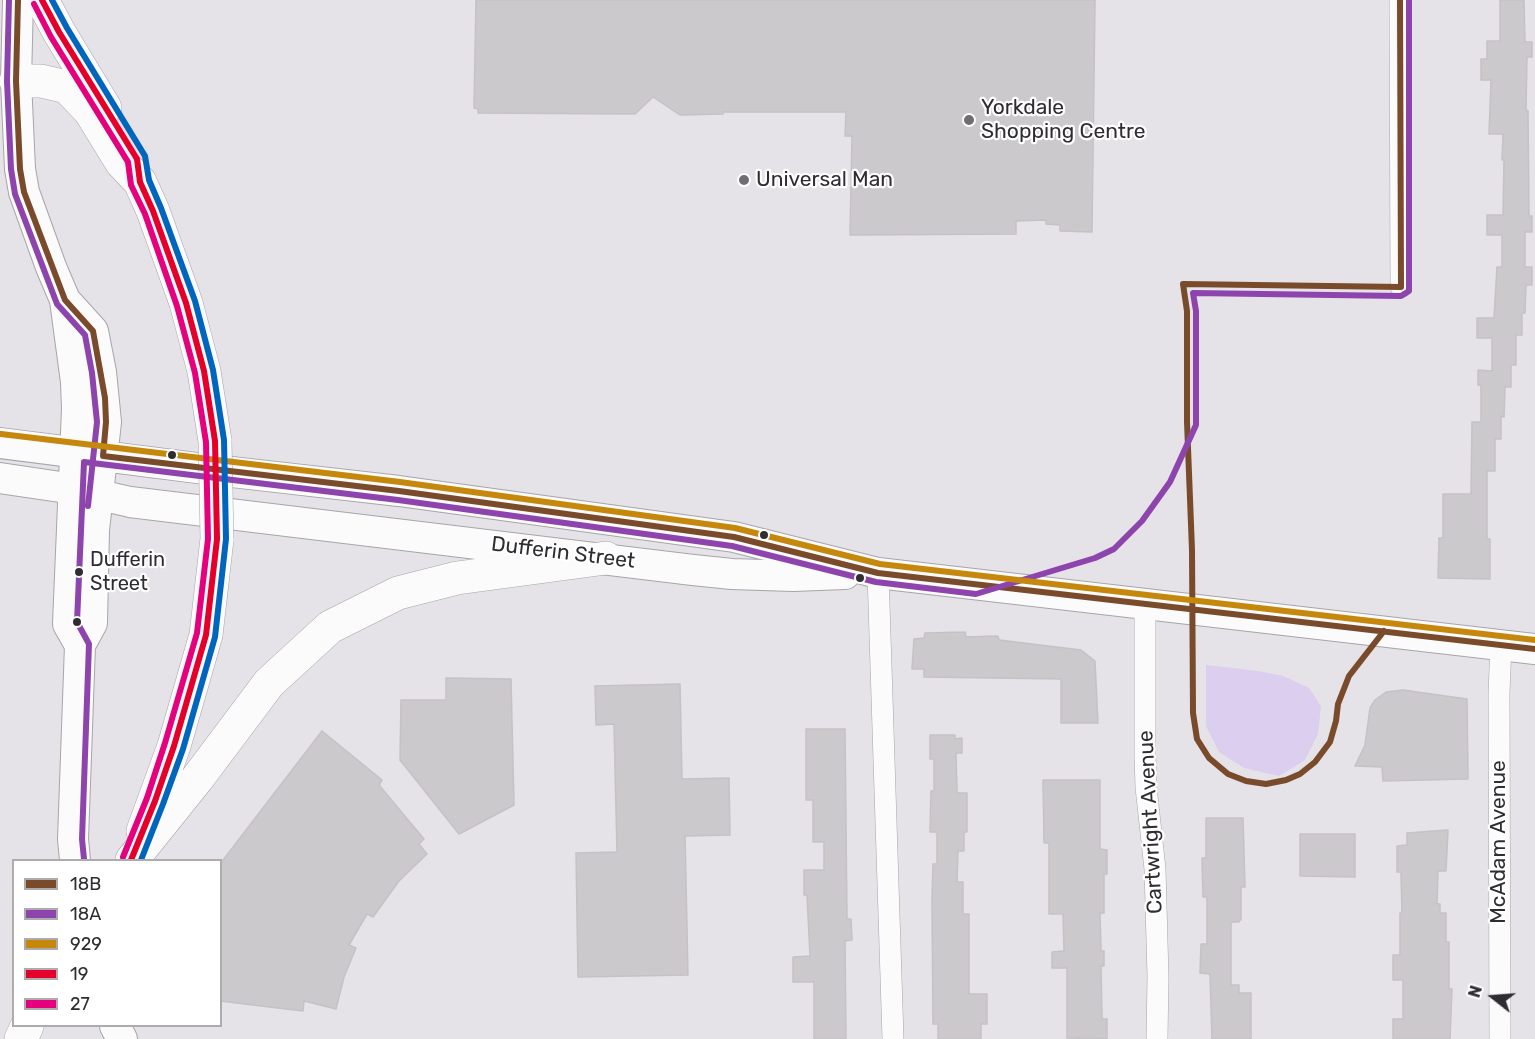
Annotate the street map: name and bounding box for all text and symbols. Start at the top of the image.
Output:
place label: Yorkdale Shopping Centre [981,95,1145,145]
marker: Yorkdale Shopping Centre [962,113,976,127]
place label: Universal Man [756,167,893,193]
marker: Universal Man [737,173,751,187]
unlabelled marker [166,449,178,461]
unlabelled marker [758,529,770,541]
street label: Dufferin Street [490,532,636,574]
place label: Dufferin Street [90,548,165,595]
marker: Dufferin Street [73,566,85,578]
unlabelled marker [854,572,866,584]
unlabelled marker [71,616,83,628]
street label: Cartwright Avenue [1134,730,1168,914]
street label: McAdam Avenue [1486,760,1512,924]
legend [12,859,222,1027]
text: 18B [70,873,101,895]
text: 18A [70,903,101,925]
text: 929 [70,933,102,955]
text: 19 [70,963,88,985]
north arrow [1463,967,1523,1027]
text: N [1465,983,1486,1000]
text: 27 [70,993,90,1015]

